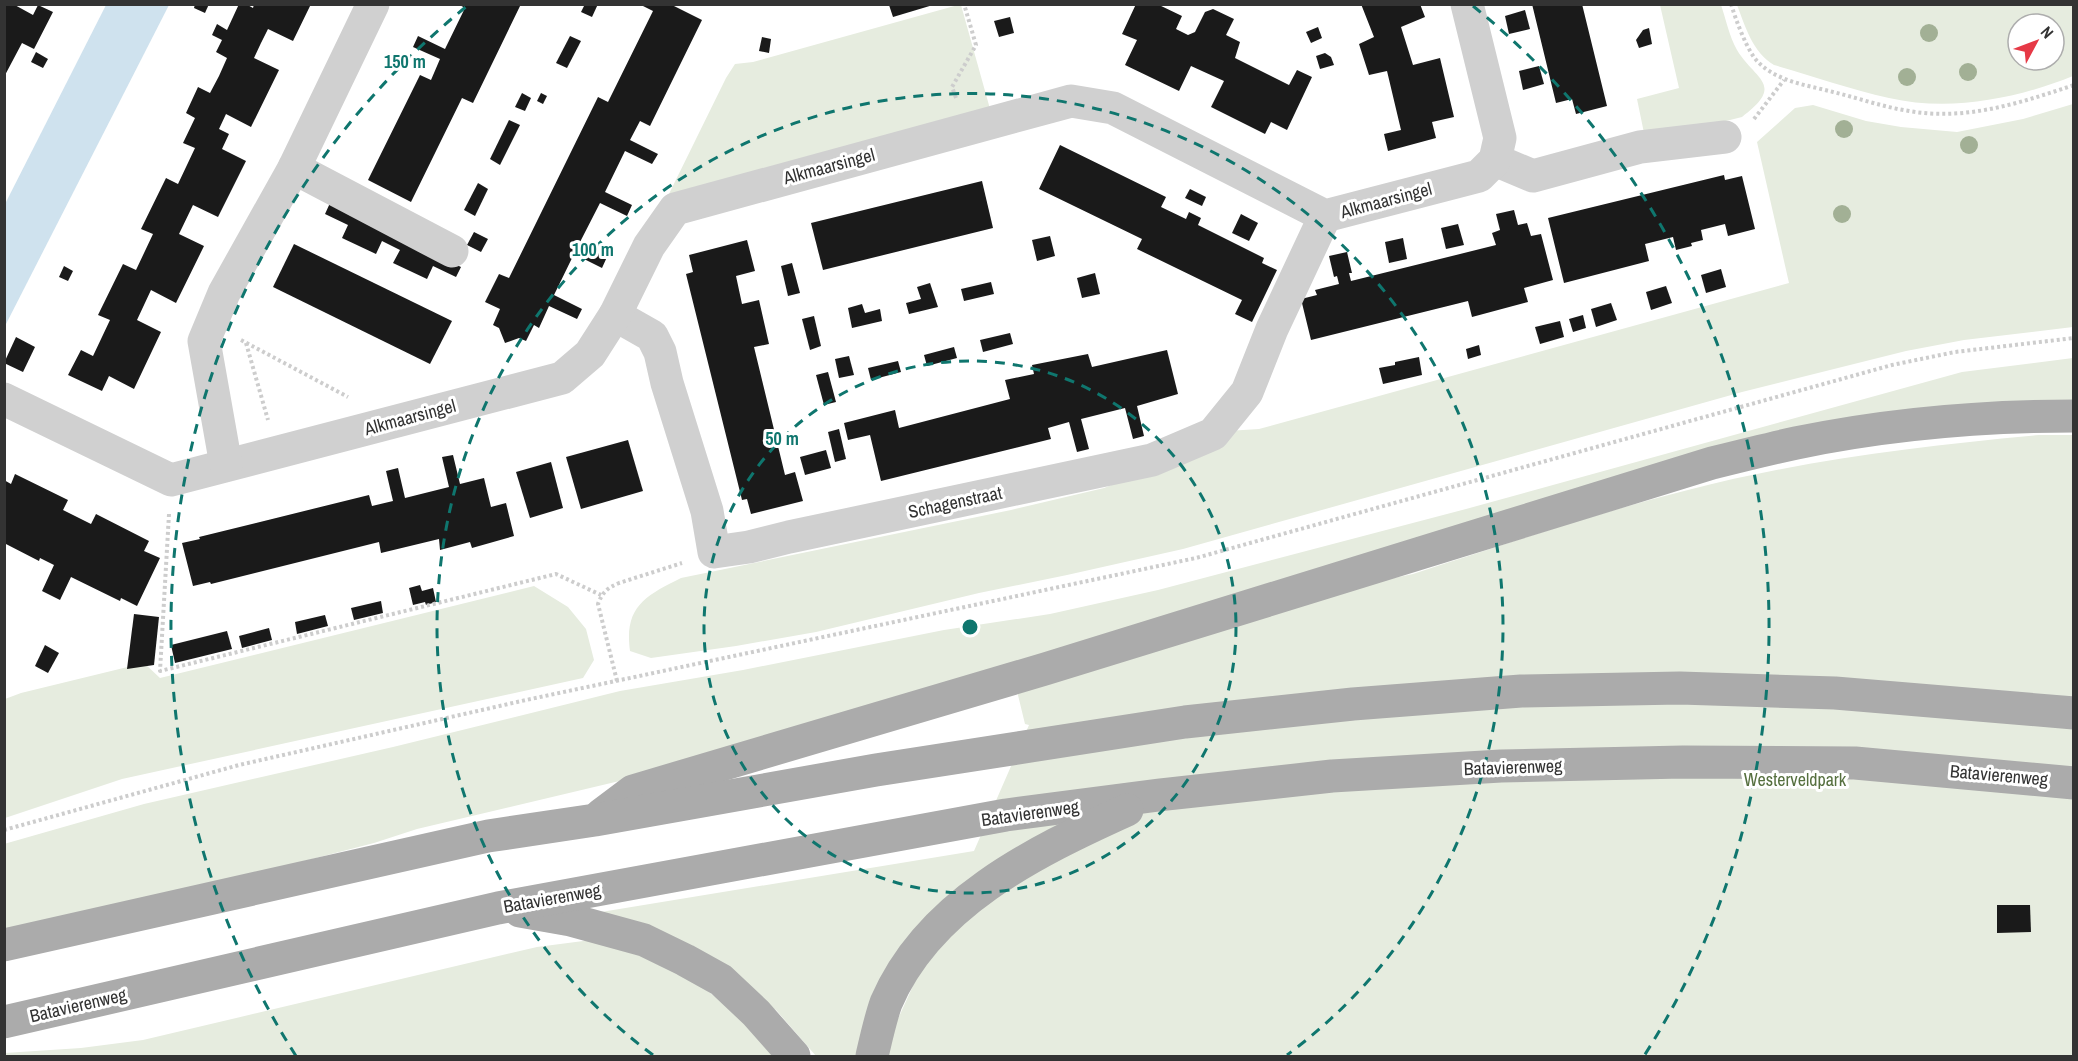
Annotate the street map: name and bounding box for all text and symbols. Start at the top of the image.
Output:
north arrow [2006,12,2066,72]
text: N [2036,21,2059,43]
text: 150 m [384,49,426,74]
street label: Alkmaarsingel [780,142,877,190]
street label: Alkmaarsingel [1337,176,1434,224]
text: 100 m [572,237,614,262]
street label: Alkmaarsingel [361,393,458,441]
text: 50 m [765,426,799,451]
street label: Schagenstraat [906,480,1004,524]
centre of rings [960,617,980,637]
street label: Batavierenweg [1463,753,1563,781]
street label: Batavierenweg [1949,758,2050,792]
park label: Westerveldpark [1744,767,1847,792]
street label: Batavierenweg [980,794,1081,832]
street label: Batavierenweg [501,877,603,919]
street label: Batavierenweg [27,982,130,1028]

